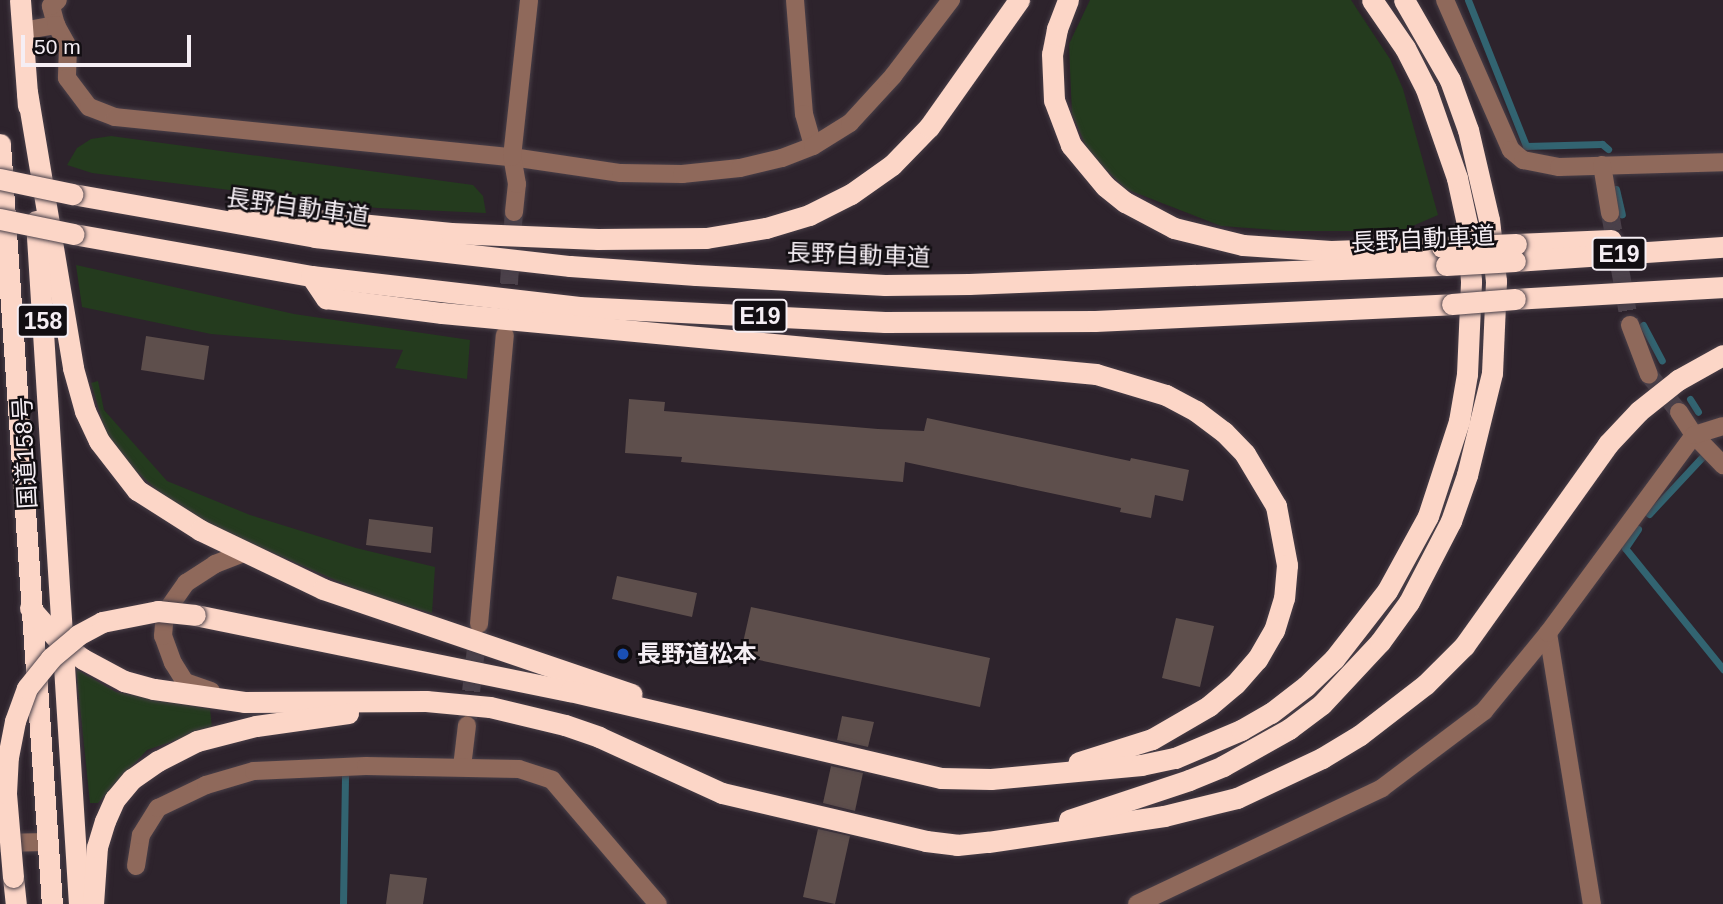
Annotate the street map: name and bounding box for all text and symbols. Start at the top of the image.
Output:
scale bar [24,21,194,65]
text: 50 m [34,35,81,58]
street label: 長野自動車道 [225,183,371,231]
street label: 長野自動車道 [1350,221,1496,257]
road number: E19 [1591,234,1647,274]
street label: 長野自動車道 [787,238,931,272]
road number: E19 [732,296,788,336]
road number: 158 [17,302,69,340]
street label: 国道158号 [8,396,42,510]
place label: 長野道松本 [637,640,757,668]
marker: 長野道松本 [615,646,631,662]

